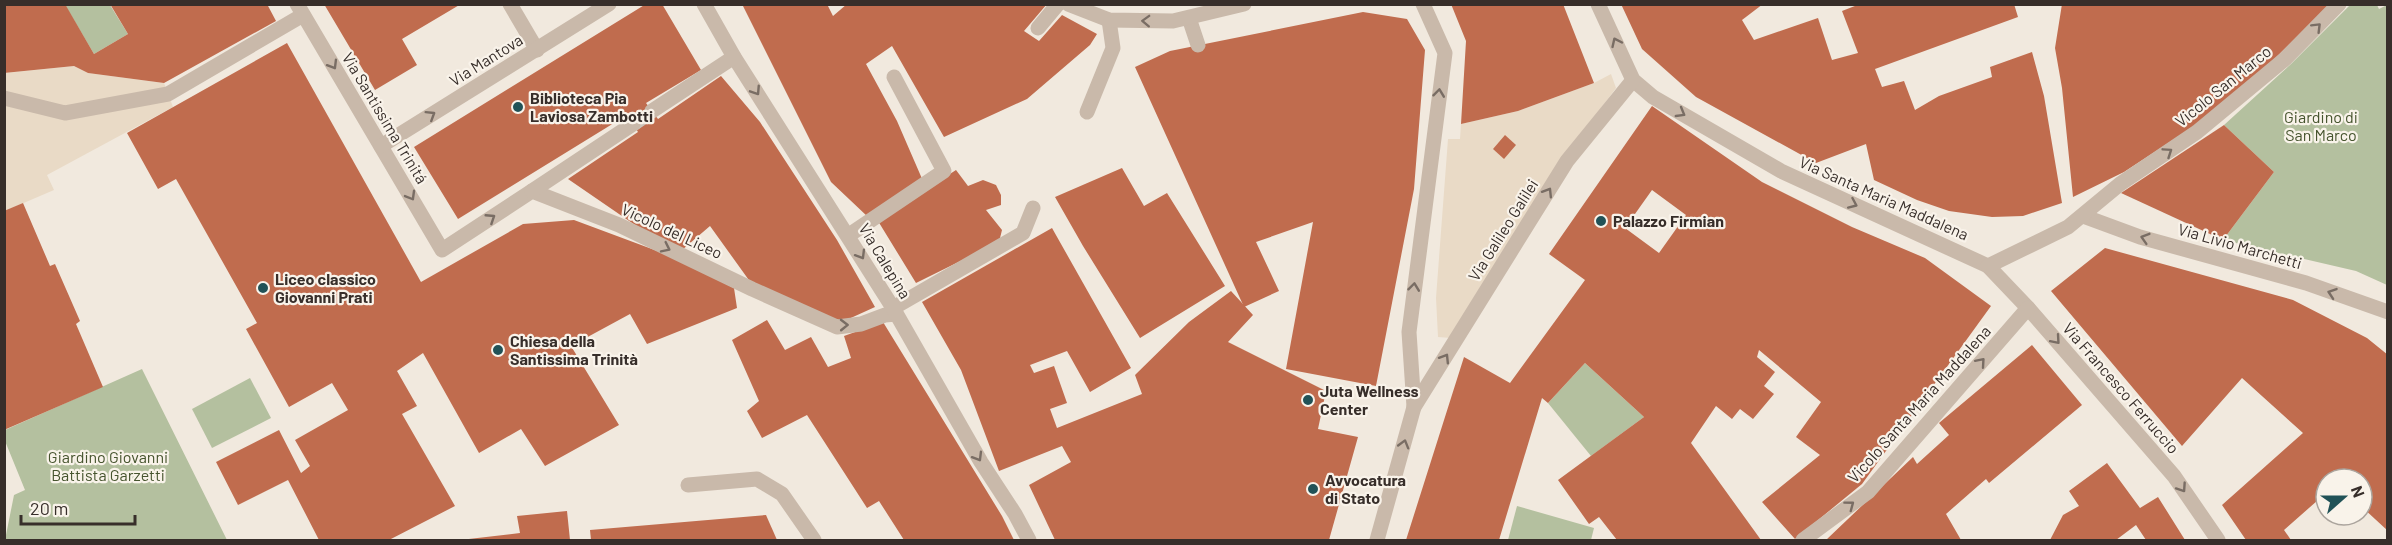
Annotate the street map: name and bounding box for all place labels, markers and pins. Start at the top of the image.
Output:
place label: Biblioteca Pia Laviosa Zambotti [530,88,653,125]
marker: Biblioteca Pia Laviosa Zambotti [511,100,525,114]
place label: Palazzo Firmian [1613,211,1724,230]
marker: Palazzo Firmian [1594,214,1608,228]
place label: Liceo classico Giovanni Prati [275,269,376,306]
marker: Liceo classico Giovanni Prati [256,281,270,295]
place label: Chiesa della Santissima Trinità [510,331,638,368]
marker: Chiesa della Santissima Trinità [491,343,505,357]
place label: Juta Wellness Center [1320,381,1419,418]
marker: Juta Wellness Center [1301,393,1315,407]
place label: Avvocatura di Stato [1325,470,1406,507]
marker: Avvocatura di Stato [1306,482,1320,496]

